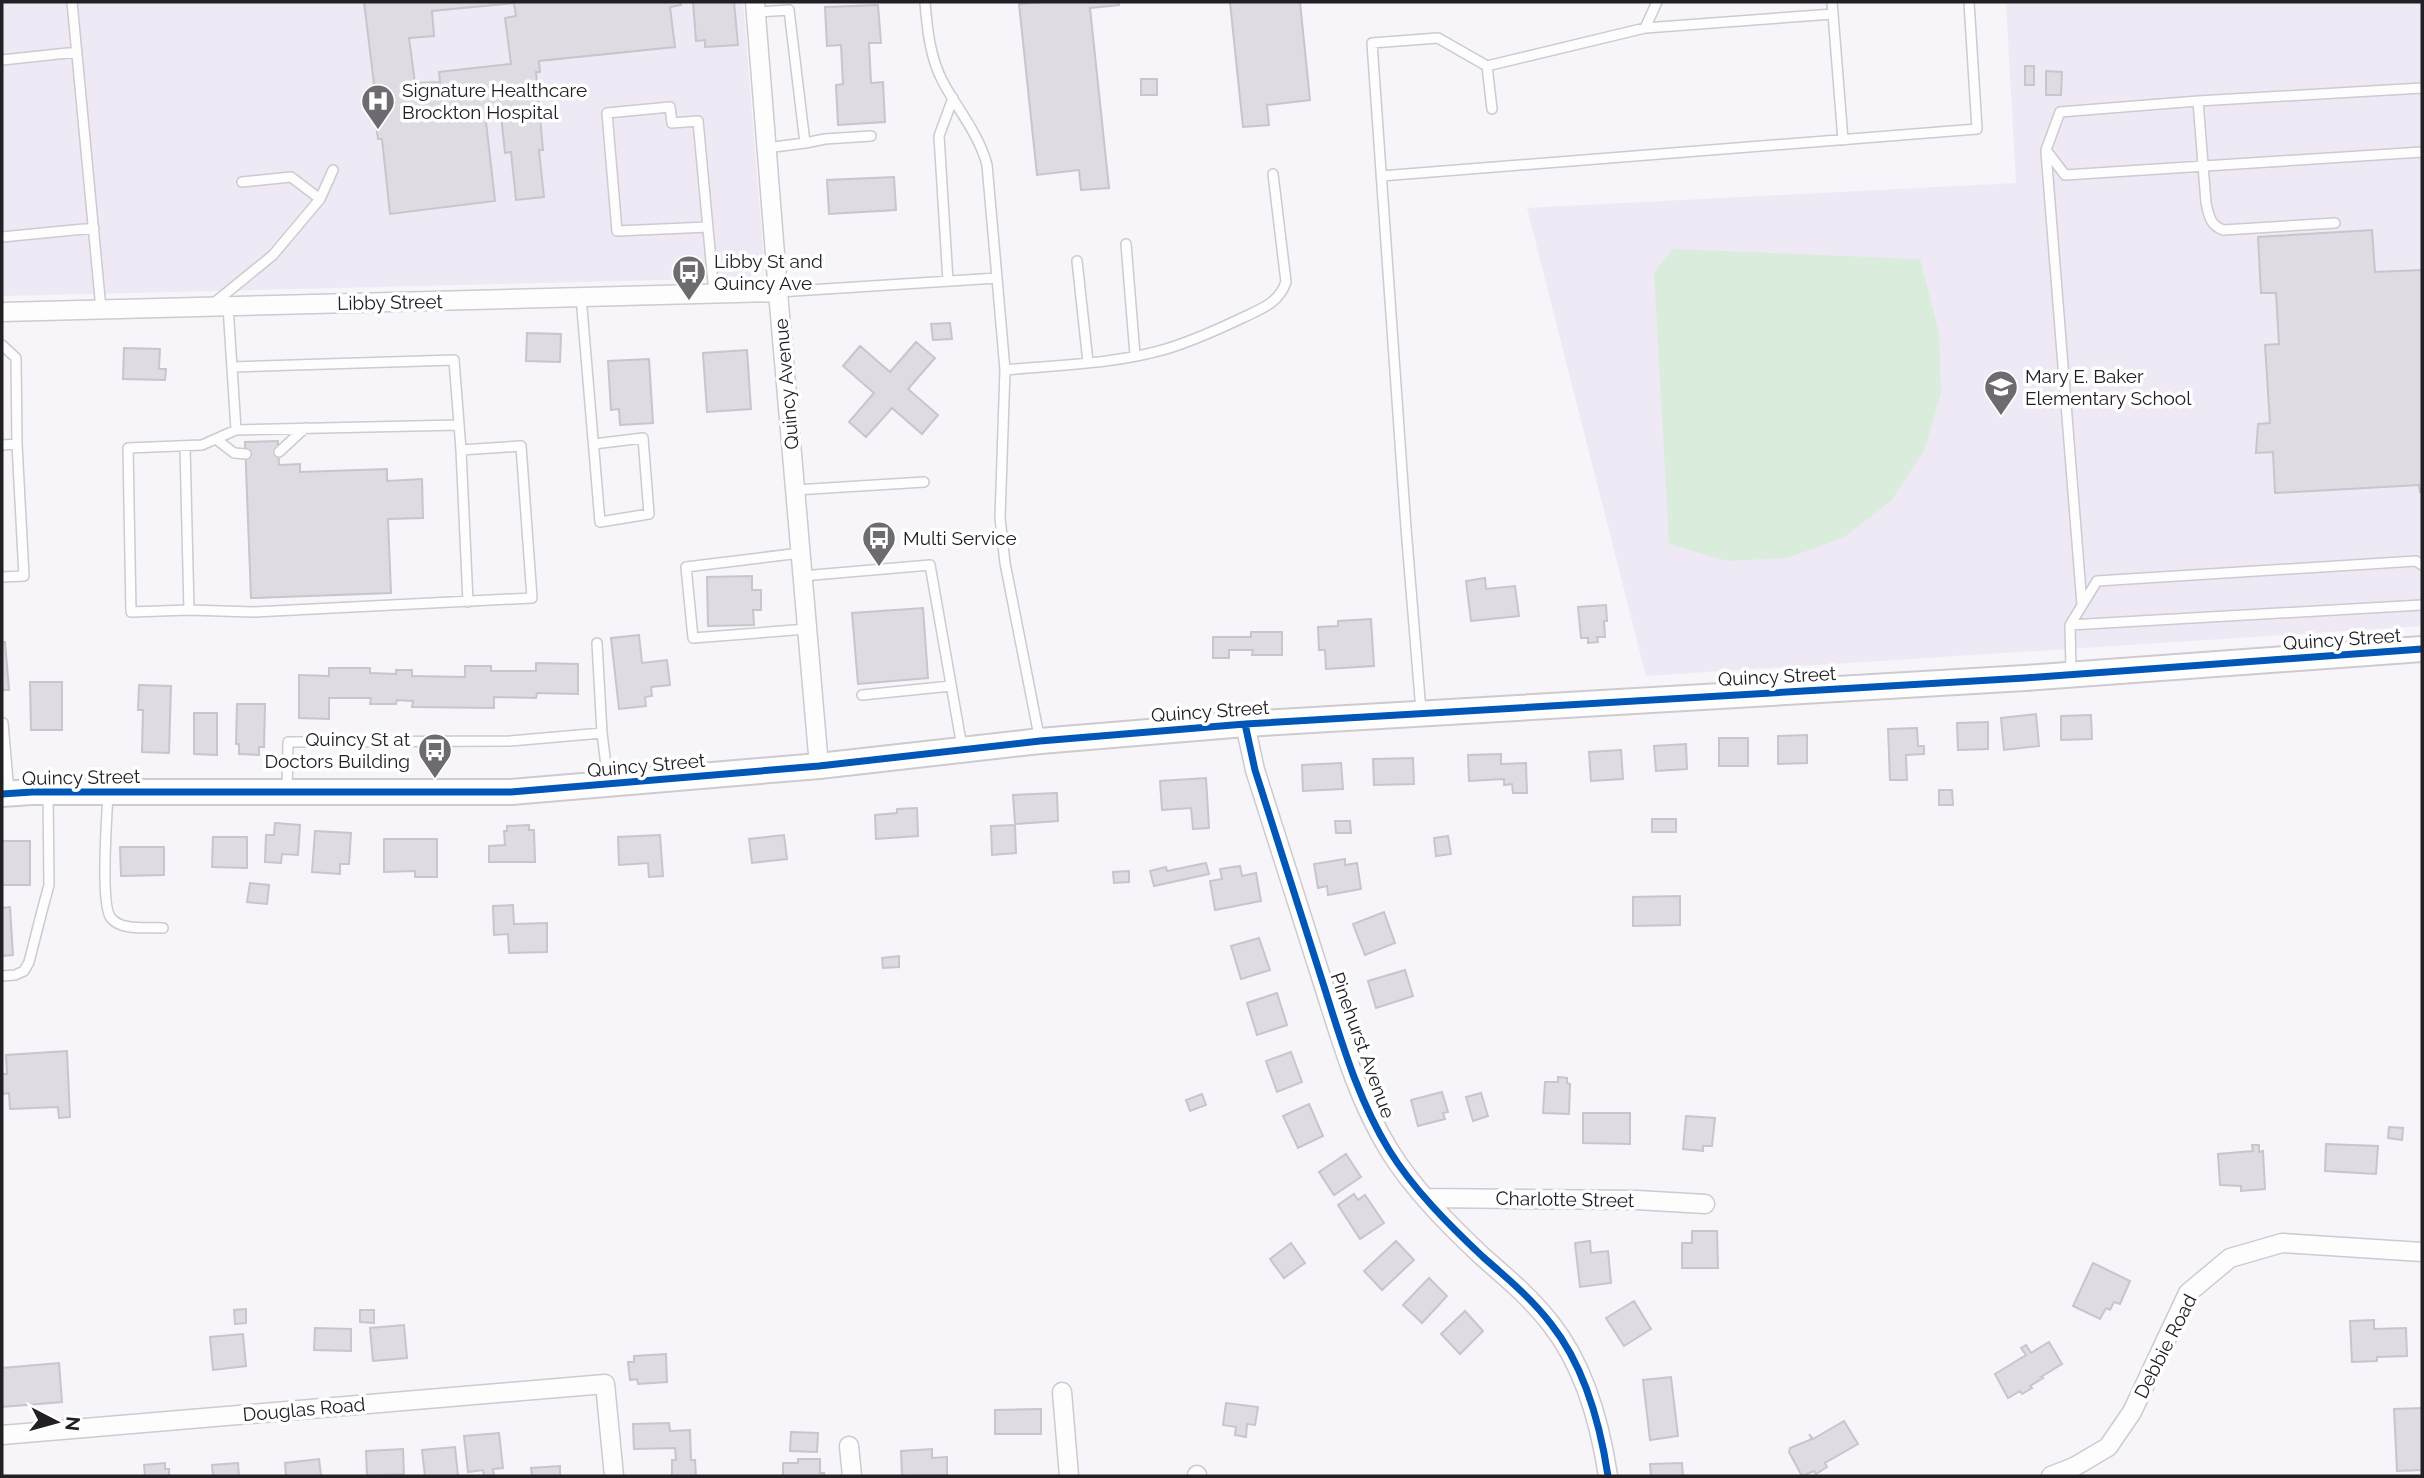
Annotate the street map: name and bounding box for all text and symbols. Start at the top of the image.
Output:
place label: Signature Healthcare Brockton Hospital [402,79,587,123]
hospital icon: Signature Healthcare Brockton Hospital [359,82,397,131]
place label: Libby St and Quincy Ave [714,250,823,294]
bus stop icon: Libby St and Quincy Ave [670,253,708,302]
street label: Libby Street [337,290,444,314]
street label: Quincy Avenue [769,317,803,451]
place label: Mary E. Baker Elementary School [2025,365,2192,409]
school or university icon: Mary E. Baker Elementary School [1982,368,2020,417]
bus stop icon: Multi Service [860,519,898,568]
place label: Multi Service [903,527,1017,549]
street label: Quincy Street [2282,624,2402,654]
street label: Quincy Street [1717,662,1837,690]
street label: Quincy Street [1150,696,1270,726]
place label: Quincy St at Doctors Building [264,728,411,772]
bus stop icon: Quincy St at Doctors Building [416,731,454,780]
street label: Quincy Street [586,749,707,781]
street label: Quincy Street [22,765,141,789]
street label: Pinehurst Avenue [1326,969,1400,1121]
street label: Charlotte Street [1495,1187,1635,1211]
street label: Debbie Road [2129,1290,2201,1402]
north arrow [21,1387,91,1457]
street label: Douglas Road [242,1393,366,1425]
text: N [61,1415,85,1432]

